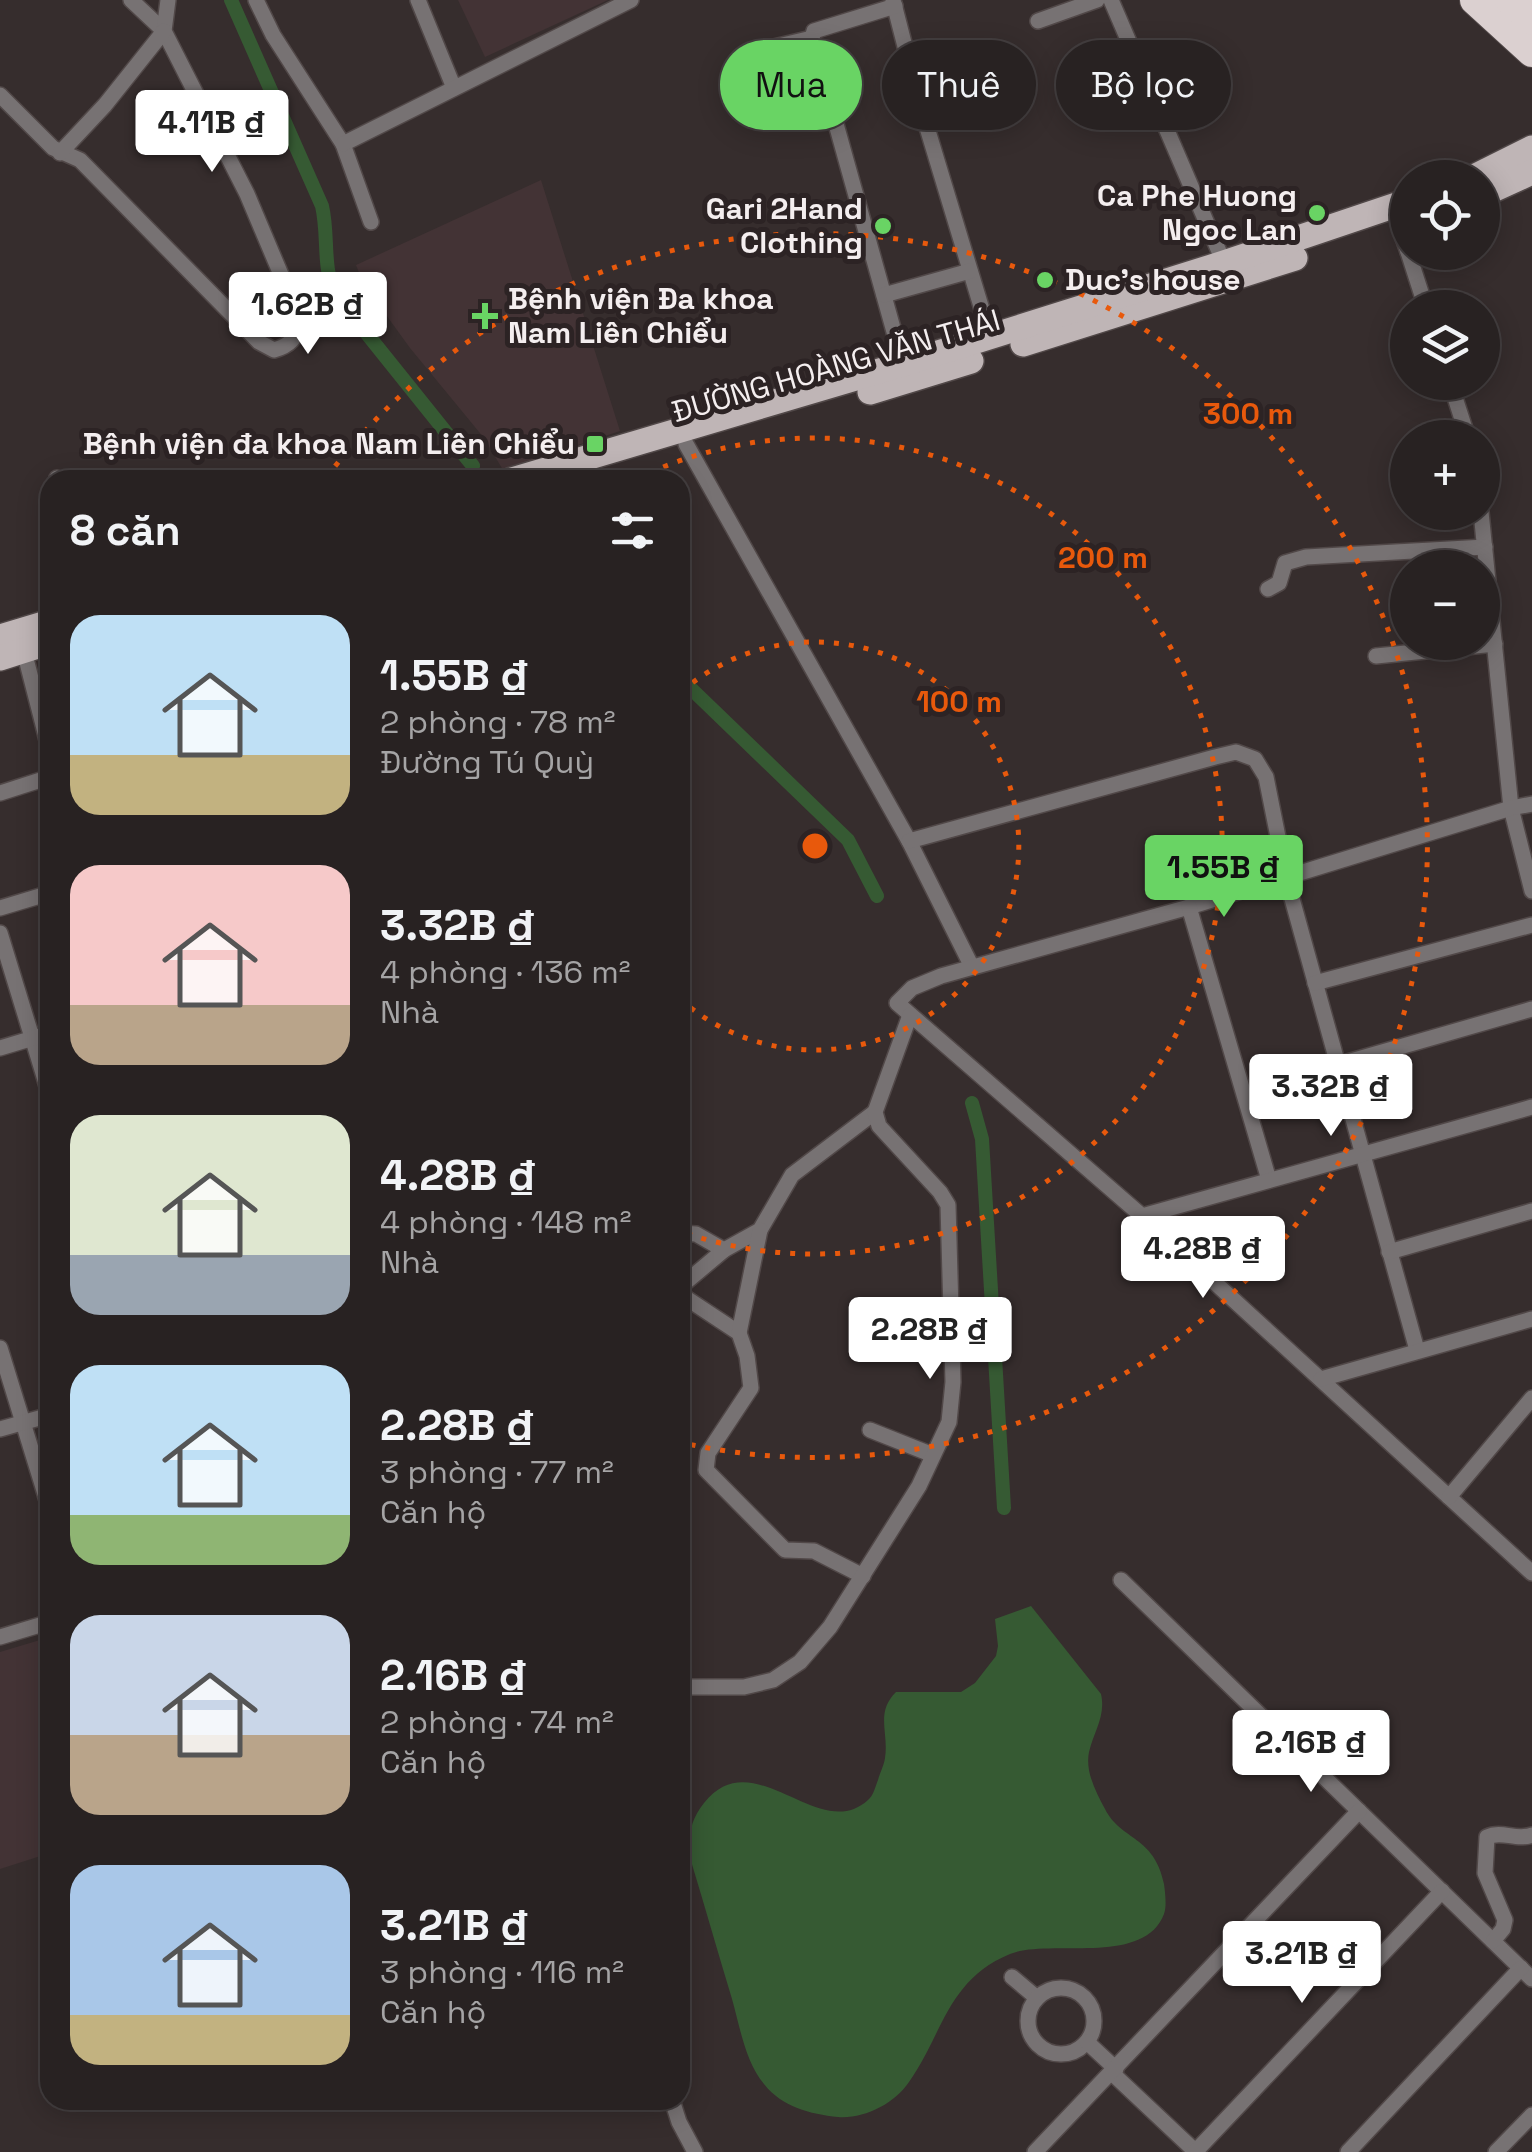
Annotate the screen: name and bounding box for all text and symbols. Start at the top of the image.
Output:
chip: Mua [720,40,862,130]
chip: Thuê [882,40,1036,130]
chip: Bộ lọc [1056,40,1231,130]
pin: 4.11B ₫ [120,90,304,175]
text: 4.11B ₫ [157,102,267,142]
map controls [1390,160,1500,660]
button: locate [1390,160,1500,270]
place label: Ca Phe Huong Ngoc Lan [1097,176,1297,249]
place label: Gari 2Hand Clothing [706,189,863,262]
marker: Ca Phe Huong Ngoc Lan [1306,202,1328,224]
marker: Gari 2Hand Clothing [872,215,894,237]
place label: Duc's house [1065,260,1241,299]
marker: Duc's house [1034,269,1056,291]
pin: 1.62B ₫ [216,272,400,357]
place label: Bệnh viện Đa khoa Nam Liên Chiểu [508,279,774,352]
text: 1.62B ₫ [251,284,365,324]
button: layers [1390,290,1500,400]
street label: ĐƯỜNG HOÀNG VĂN THÁI [667,300,1004,431]
marker: Bệnh viện Đa khoa Nam Liên Chiểu [472,303,498,329]
text: 300 m [1203,394,1293,433]
button: + [1390,420,1500,530]
place label: Bệnh viện đa khoa Nam Liên Chiểu [83,424,575,463]
marker: Bệnh viện đa khoa Nam Liên Chiểu [584,433,606,455]
icon: filters [605,503,660,558]
text: 8 căn [70,504,181,557]
text: 200 m [1058,538,1148,577]
button: − [1390,550,1500,660]
text: 1.55B ₫ [380,649,530,702]
icon: home [150,655,270,775]
text: 100 m [916,682,1002,721]
text: 2 phòng · 78 m² [380,702,615,742]
text: Đường Tú Quỳ [380,742,594,782]
centre of rings [797,828,833,864]
pin: 1.55B ₫ [1132,835,1316,920]
text: 1.55B ₫ [1167,847,1281,887]
text: 3.32B ₫ [380,899,537,952]
icon: home [150,905,270,1025]
text: 4 phòng · 136 m² [380,952,631,992]
text: Nhà [380,992,439,1032]
pin: 3.32B ₫ [1239,1054,1423,1139]
text: 3.32B ₫ [1271,1066,1391,1106]
text: 4.28B ₫ [380,1149,538,1202]
icon: home [150,1155,270,1275]
text: 4 phòng · 148 m² [380,1202,632,1242]
pin: 4.28B ₫ [1111,1216,1295,1301]
text: 4.28B ₫ [1143,1228,1263,1268]
text: Nhà [380,1242,439,1282]
pin: 2.28B ₫ [838,1297,1022,1382]
text: 2.28B ₫ [871,1309,989,1349]
text: 2.28B ₫ [380,1399,536,1452]
icon: home [150,1405,270,1525]
text: 3 phòng · 77 m² [380,1452,614,1492]
text: Căn hộ [380,1492,486,1532]
text: 2.16B ₫ [380,1649,528,1702]
icon: home [150,1655,270,1775]
text: 2 phòng · 74 m² [380,1702,614,1742]
pin: 2.16B ₫ [1219,1710,1403,1795]
text: 2.16B ₫ [1254,1722,1368,1762]
text: Căn hộ [380,1742,486,1782]
text: 3.21B ₫ [380,1899,530,1952]
icon: home [150,1905,270,2025]
pin: 3.21B ₫ [1210,1921,1394,2006]
text: 3.21B ₫ [1245,1933,1359,1973]
text: 3 phòng · 116 m² [380,1952,624,1992]
text: Căn hộ [380,1992,486,2032]

